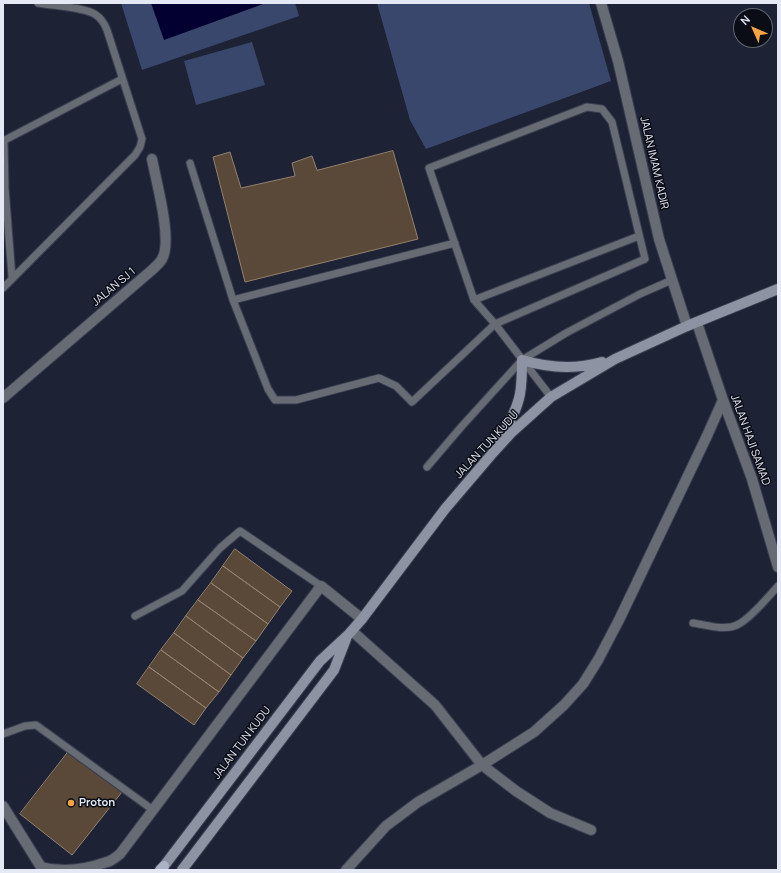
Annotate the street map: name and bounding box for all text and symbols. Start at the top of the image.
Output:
north arrow [733,8,773,48]
text: N [737,12,753,28]
street label: JALAN IMAM KADIR [637,115,671,211]
street label: JALAN SJ 1 [90,265,138,309]
street label: JALAN HAJI SAMAD [727,393,773,487]
street label: JALAN TUN KUDU [452,408,522,482]
street label: JALAN TUN KUDU [210,704,274,782]
place label: Proton [79,796,115,810]
marker: Proton [66,798,76,808]

